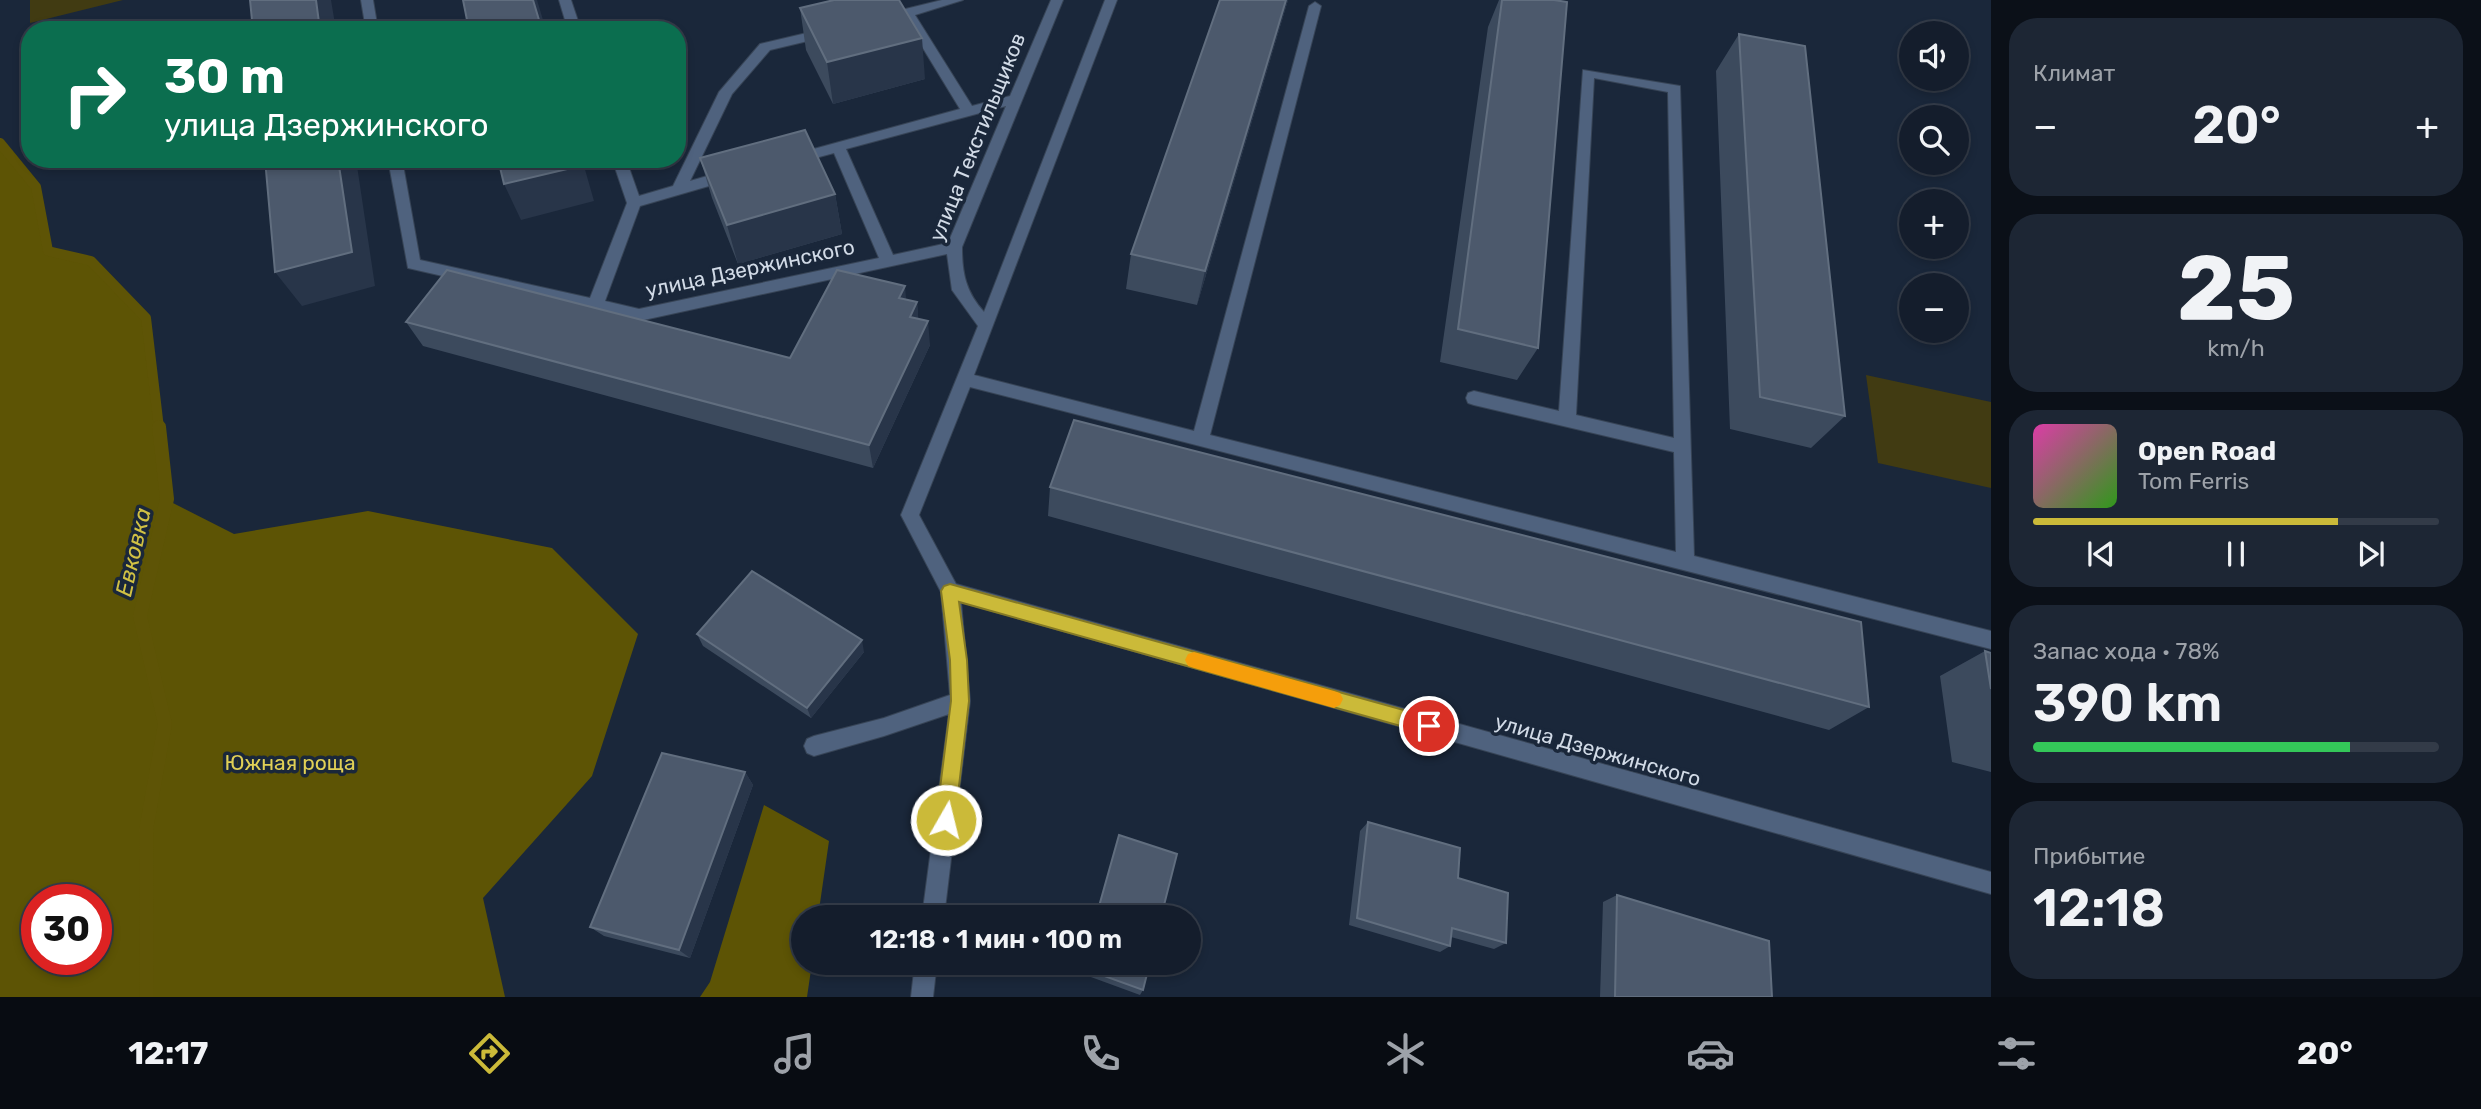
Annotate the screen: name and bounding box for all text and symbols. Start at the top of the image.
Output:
map controls [1899,21,1969,343]
button: sound [1899,21,1969,91]
street label: улица Текстильщиков [924,29,1030,245]
text: 30 m [164,47,285,105]
icon: right [49,49,140,140]
text: Климат [2033,59,2115,87]
text: 20° [2192,94,2281,156]
text: − [2033,103,2058,149]
text: + [2415,103,2439,149]
button: search [1899,105,1969,175]
text: улица Дзержинского [164,106,489,144]
button: + [1899,189,1969,259]
street label: улица Дзержинского [643,234,857,302]
text: 25 [2177,234,2295,342]
button: − [1899,273,1969,343]
text: km/h [2207,334,2265,362]
text: Open Road [2138,436,2276,467]
text: Tom Ferris [2138,467,2249,495]
water label: Евковка [109,505,157,599]
icon: previous [2082,535,2120,573]
icon: pause [2217,535,2255,573]
icon: next [2352,535,2390,573]
text: Запас хода · 78% [2033,637,2220,665]
text: 390 km [2033,672,2222,734]
pin [1399,696,1459,756]
icon: arrive [1410,707,1448,745]
street label: улица Дзержинского [1492,709,1704,791]
park label: Южная роща [225,750,355,775]
position arrow [909,783,983,857]
text: Прибытие [2033,842,2145,870]
text: 12:18 [2033,877,2165,939]
speed limit sign: 30 [21,884,112,975]
text: 12:18 · 1 мин · 100 m [870,924,1122,955]
icon: directions [465,1029,514,1078]
icon: music [770,1029,819,1078]
icon: phone [1076,1029,1125,1078]
icon: climate [1381,1029,1430,1078]
icon: car [1686,1029,1735,1078]
icon: filters [1992,1029,2041,1078]
text: 12:17 [128,1034,208,1072]
text: 20° [2297,1034,2353,1072]

